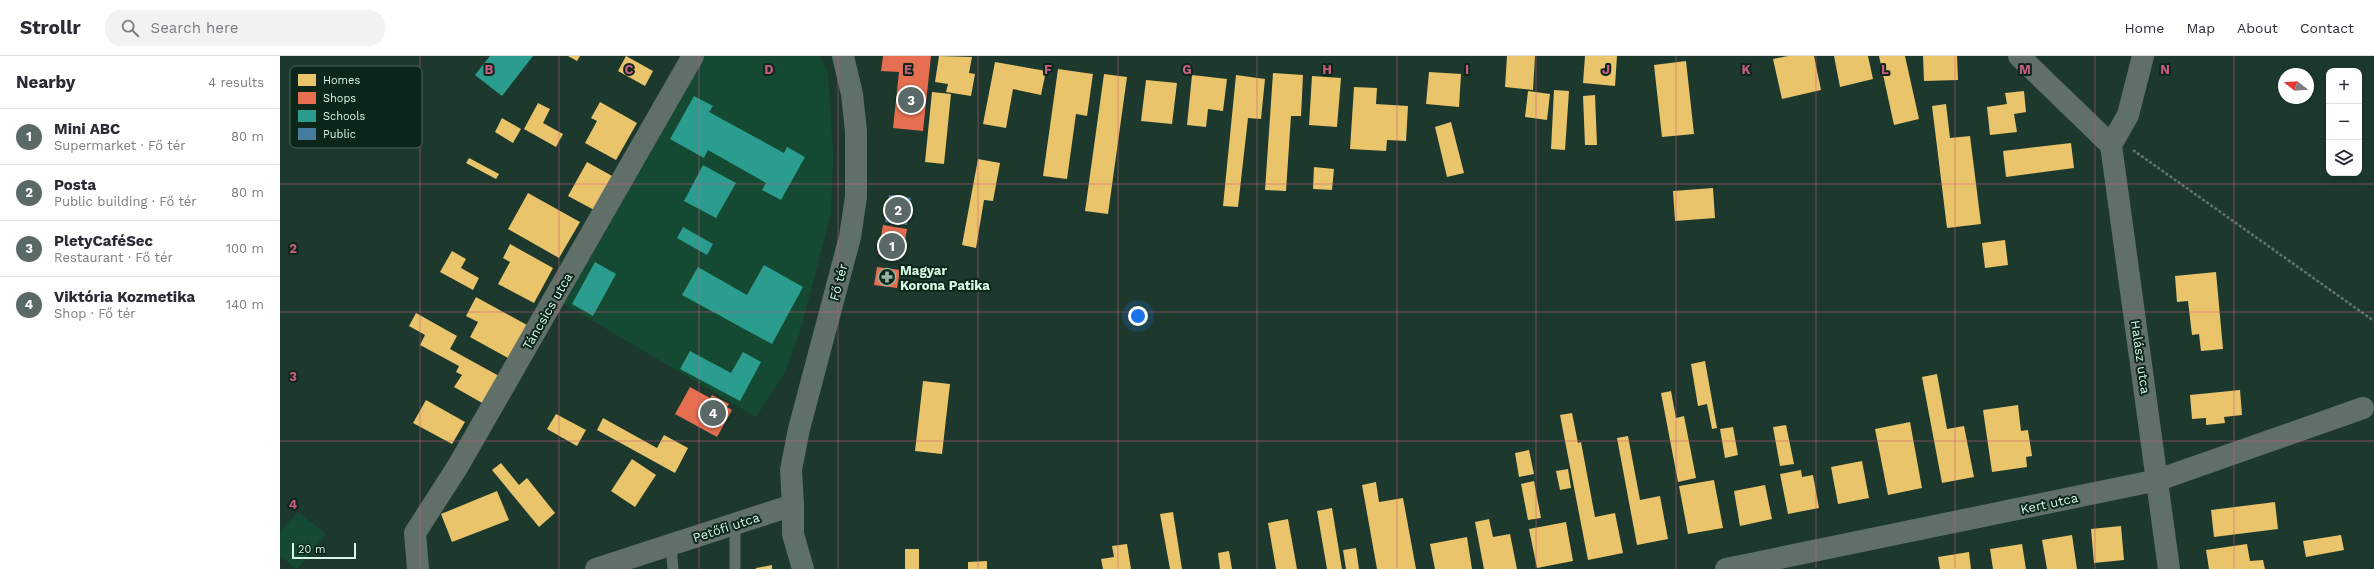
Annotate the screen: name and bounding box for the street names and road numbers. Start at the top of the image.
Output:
street label: Fő tér [826,262,851,302]
street label: Táncsics utca [519,270,576,352]
street label: Halász utca [2128,319,2153,396]
street label: Kert utca [2019,490,2080,517]
street label: Petőfi utca [691,509,762,545]

